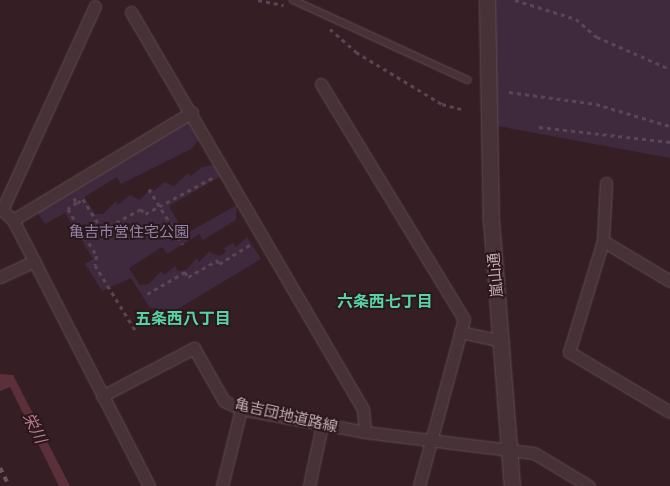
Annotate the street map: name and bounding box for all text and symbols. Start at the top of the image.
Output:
park label: 亀吉市営住宅公園 [69,224,189,242]
street label: 嵐山通 [485,252,507,298]
district label: 六条西七丁目 [337,292,433,312]
district label: 五条西八丁目 [135,309,231,329]
street label: 亀吉団地道路線 [233,395,339,437]
water label: 栄川 [18,409,50,447]

